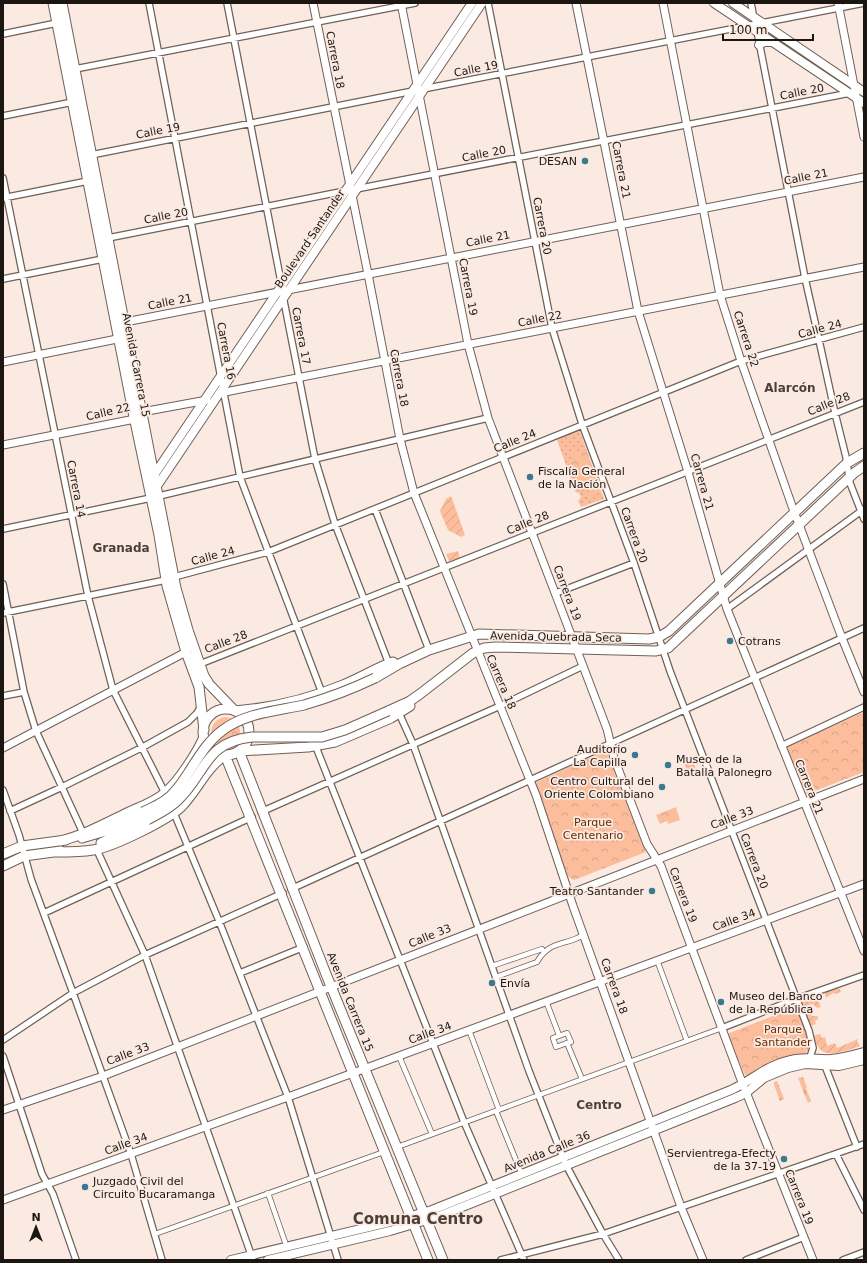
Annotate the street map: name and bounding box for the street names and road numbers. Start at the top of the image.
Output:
street label: Carrera 18 [323,30,347,90]
street label: Calle 19 [453,58,499,80]
street label: Calle 20 [779,81,825,103]
street label: Calle 19 [135,120,181,142]
street label: Carrera 21 [609,140,633,200]
street label: Calle 20 [461,143,507,165]
street label: Calle 21 [783,166,829,188]
street label: Boulevard Santander [272,187,348,291]
street label: Carrera 20 [530,196,554,256]
street label: Calle 20 [143,205,189,227]
street label: Calle 21 [465,228,511,250]
street label: Carrera 19 [456,257,480,317]
street label: Calle 21 [147,291,193,313]
street label: Carrera 17 [289,306,313,366]
street label: Calle 22 [517,308,563,330]
street label: Carrera 22 [731,309,761,369]
street label: Avenida Carrera 15 [120,312,152,418]
street label: Calle 24 [797,317,843,341]
street label: Carrera 16 [214,321,238,381]
street label: Carrera 18 [387,348,411,408]
street label: Calle 28 [806,390,852,418]
street label: Calle 22 [85,401,131,423]
street label: Calle 24 [492,427,538,455]
street label: Carrera 21 [688,452,716,512]
street label: Carrera 14 [64,459,88,519]
street label: Carrera 20 [618,505,650,565]
street label: Calle 28 [505,509,551,537]
street label: Calle 24 [190,544,236,568]
street label: Carrera 19 [550,563,584,623]
street label: Calle 28 [203,628,249,656]
street label: Avenida Quebrada Seca [490,629,622,645]
street label: Carrera 18 [484,653,518,711]
street label: Carrera 21 [792,757,826,817]
street label: Calle 33 [709,804,755,832]
street label: Carrera 20 [737,831,771,891]
street label: Carrera 19 [666,865,700,925]
street label: Calle 34 [711,906,757,934]
street label: Calle 33 [407,922,453,950]
street label: Avenida Carrera 15 [324,950,376,1054]
street label: Carrera 18 [598,956,630,1016]
street label: Calle 34 [407,1019,453,1047]
street label: Calle 33 [105,1040,151,1068]
street label: Avenida Calle 36 [502,1129,592,1175]
street label: Calle 34 [103,1130,149,1158]
street label: Carrera 19 [782,1167,816,1227]

